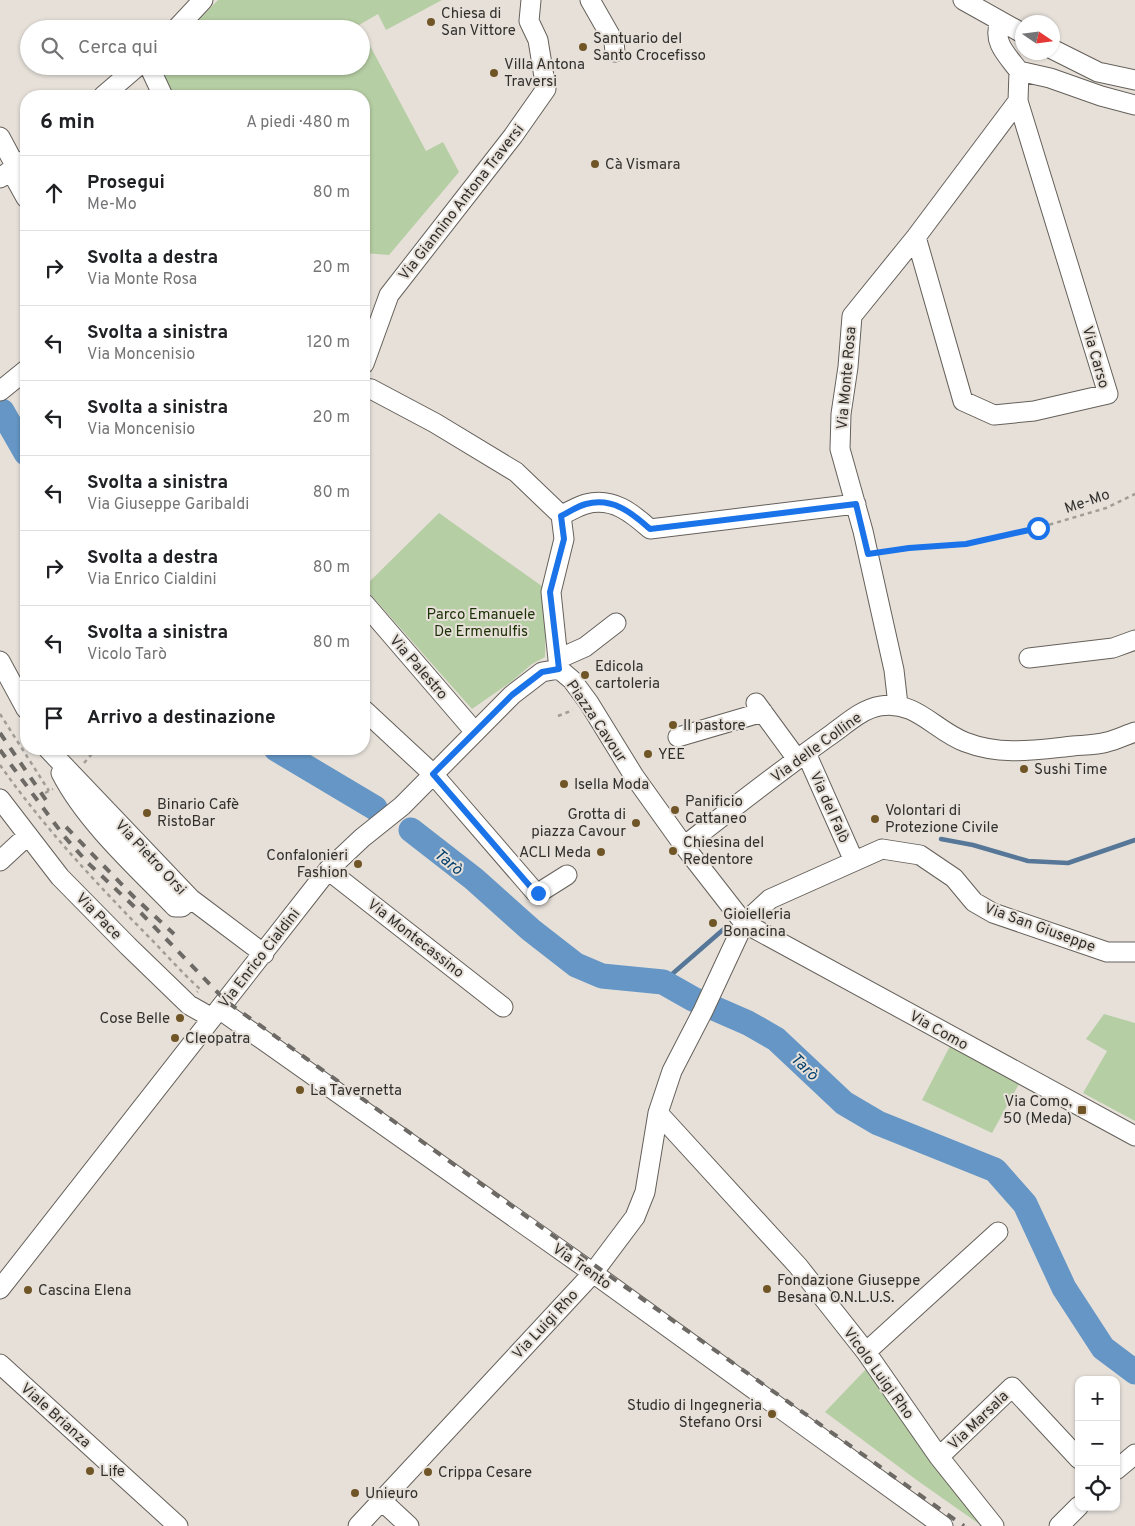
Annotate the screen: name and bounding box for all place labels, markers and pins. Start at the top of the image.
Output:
place label: Chiesa di San Vittore [441,5,516,41]
marker: Chiesa di San Vittore [425,16,437,28]
place label: Santuario del Santo Crocefisso [593,30,706,66]
marker: Santuario del Santo Crocefisso [577,41,589,53]
place label: Villa Antona Traversi [504,56,585,92]
marker: Villa Antona Traversi [488,67,500,79]
place label: Cà Vismara [605,156,680,175]
marker: Cà Vismara [589,158,601,170]
place label: Edicola cartoleria [595,658,660,694]
marker: Edicola cartoleria [579,669,591,681]
place label: Il pastore [683,717,746,736]
marker: Il pastore [667,719,679,731]
place label: YEE [658,746,685,765]
marker: YEE [642,748,654,760]
place label: Sushi Time [1034,761,1107,780]
marker: Sushi Time [1018,763,1030,775]
place label: Isella Moda [574,776,649,795]
marker: Isella Moda [558,778,570,790]
place label: Panificio Cattaneo [685,793,747,829]
place label: Binario Cafè RistoBar [157,796,239,832]
place label: Volontari di Protezione Civile [885,802,999,838]
marker: Panificio Cattaneo [669,804,681,816]
place label: Grotta di piazza Cavour [531,806,626,842]
marker: Binario Cafè RistoBar [141,807,153,819]
marker: Volontari di Protezione Civile [869,813,881,825]
marker: Grotta di piazza Cavour [630,817,642,829]
place label: Chiesina del Redentore [683,834,764,870]
place label: ACLI Meda [519,844,591,863]
marker: Chiesina del Redentore [667,845,679,857]
marker: ACLI Meda [595,846,607,858]
place label: Confalonieri Fashion [266,847,348,883]
marker: Confalonieri Fashion [352,858,364,870]
place label: Gioielleria Bonacina [723,906,791,942]
marker: Gioielleria Bonacina [707,917,719,929]
place label: Cose Belle [100,1010,170,1029]
marker: Cose Belle [174,1012,186,1024]
place label: Cleopatra [185,1030,250,1049]
marker: Cleopatra [169,1032,181,1044]
place label: La Tavernetta [310,1082,402,1101]
marker: La Tavernetta [294,1084,306,1096]
place label: Via Como, 50 (Meda) [1003,1093,1072,1129]
marker: Via Como, 50 (Meda) [1076,1104,1088,1116]
place label: Fondazione Giuseppe Besana O.N.L.U.S. [777,1272,920,1308]
place label: Cascina Elena [38,1282,131,1301]
marker: Fondazione Giuseppe Besana O.N.L.U.S. [761,1283,773,1295]
marker: Cascina Elena [22,1284,34,1296]
place label: Studio di Ingegneria Stefano Orsi [627,1397,762,1433]
marker: Studio di Ingegneria Stefano Orsi [766,1408,778,1420]
place label: Life [100,1463,125,1482]
place label: Crippa Cesare [438,1464,532,1483]
marker: Life [84,1465,96,1477]
marker: Crippa Cesare [422,1466,434,1478]
place label: Unieuro [365,1485,418,1504]
marker: Unieuro [349,1487,361,1499]

